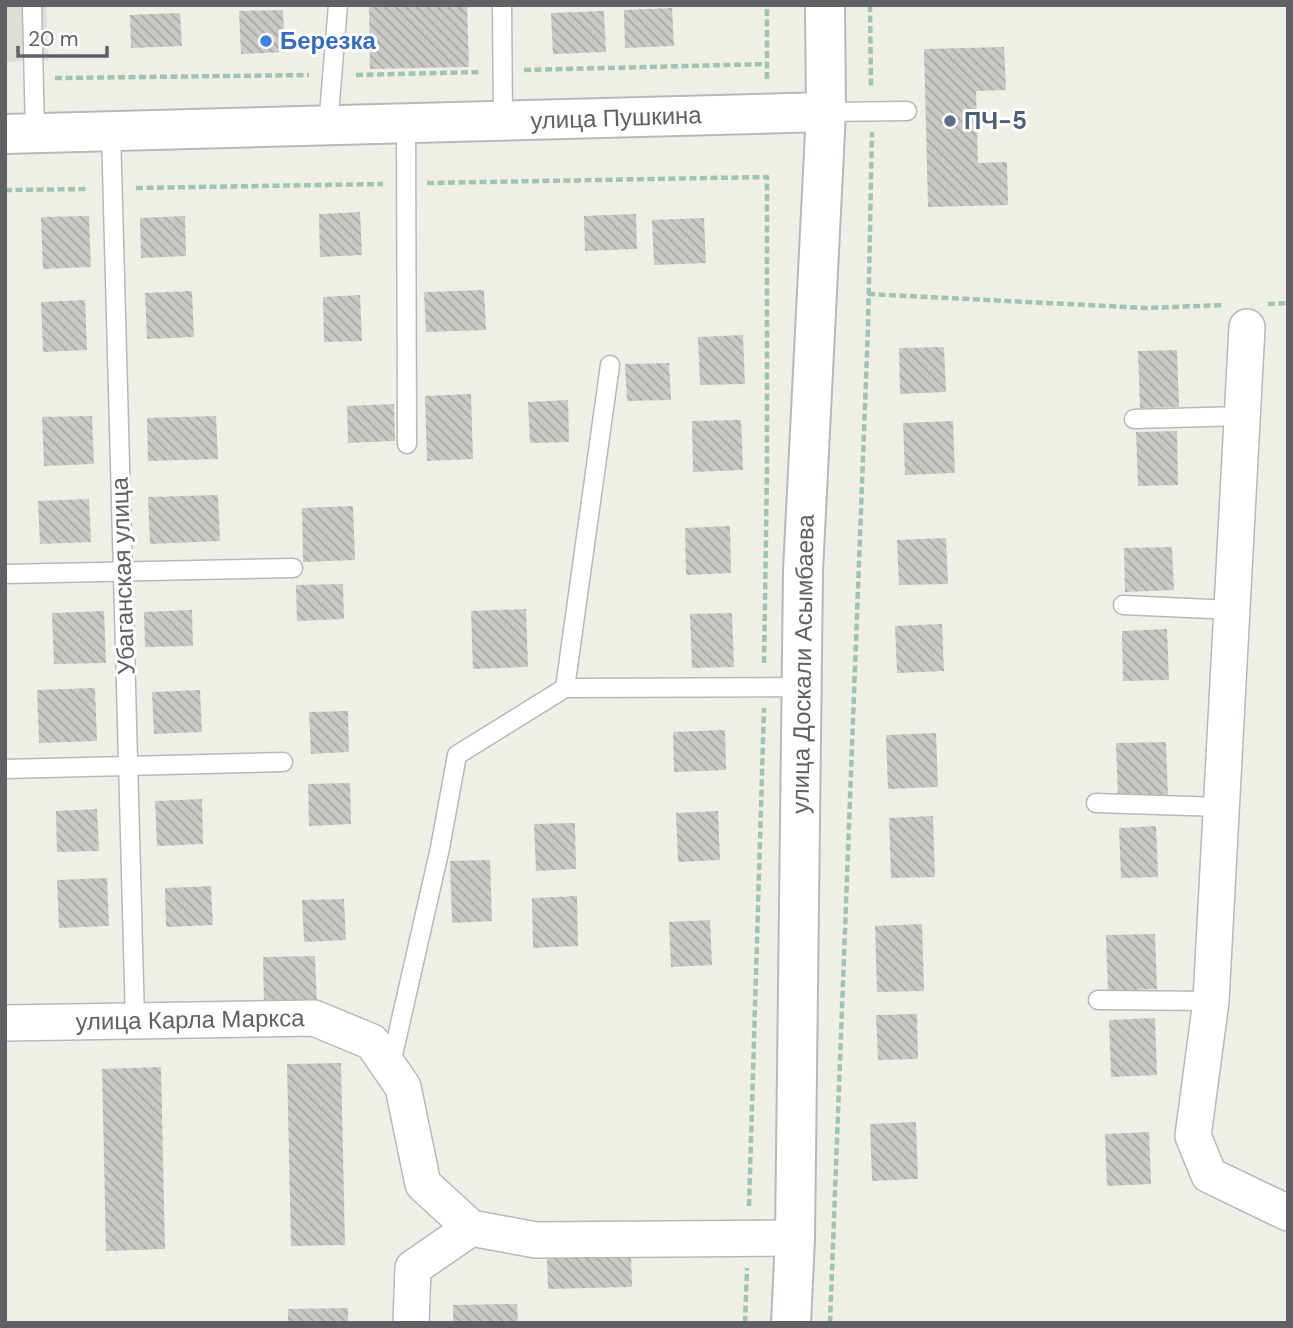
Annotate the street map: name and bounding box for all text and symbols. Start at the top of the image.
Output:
scale bar [18,14,107,58]
text: 20 m [28,25,79,53]
place label: Березка [280,25,377,56]
marker: Березка [258,33,274,49]
street label: улица Пушкина [530,99,703,136]
place label: ПЧ-5 [964,105,1027,136]
marker: ПЧ-5 [942,113,958,129]
street label: Убаганская улица [104,476,141,675]
street label: улица Доскали Асымбаева [784,513,821,814]
street label: улица Карла Маркса [75,1002,305,1037]

